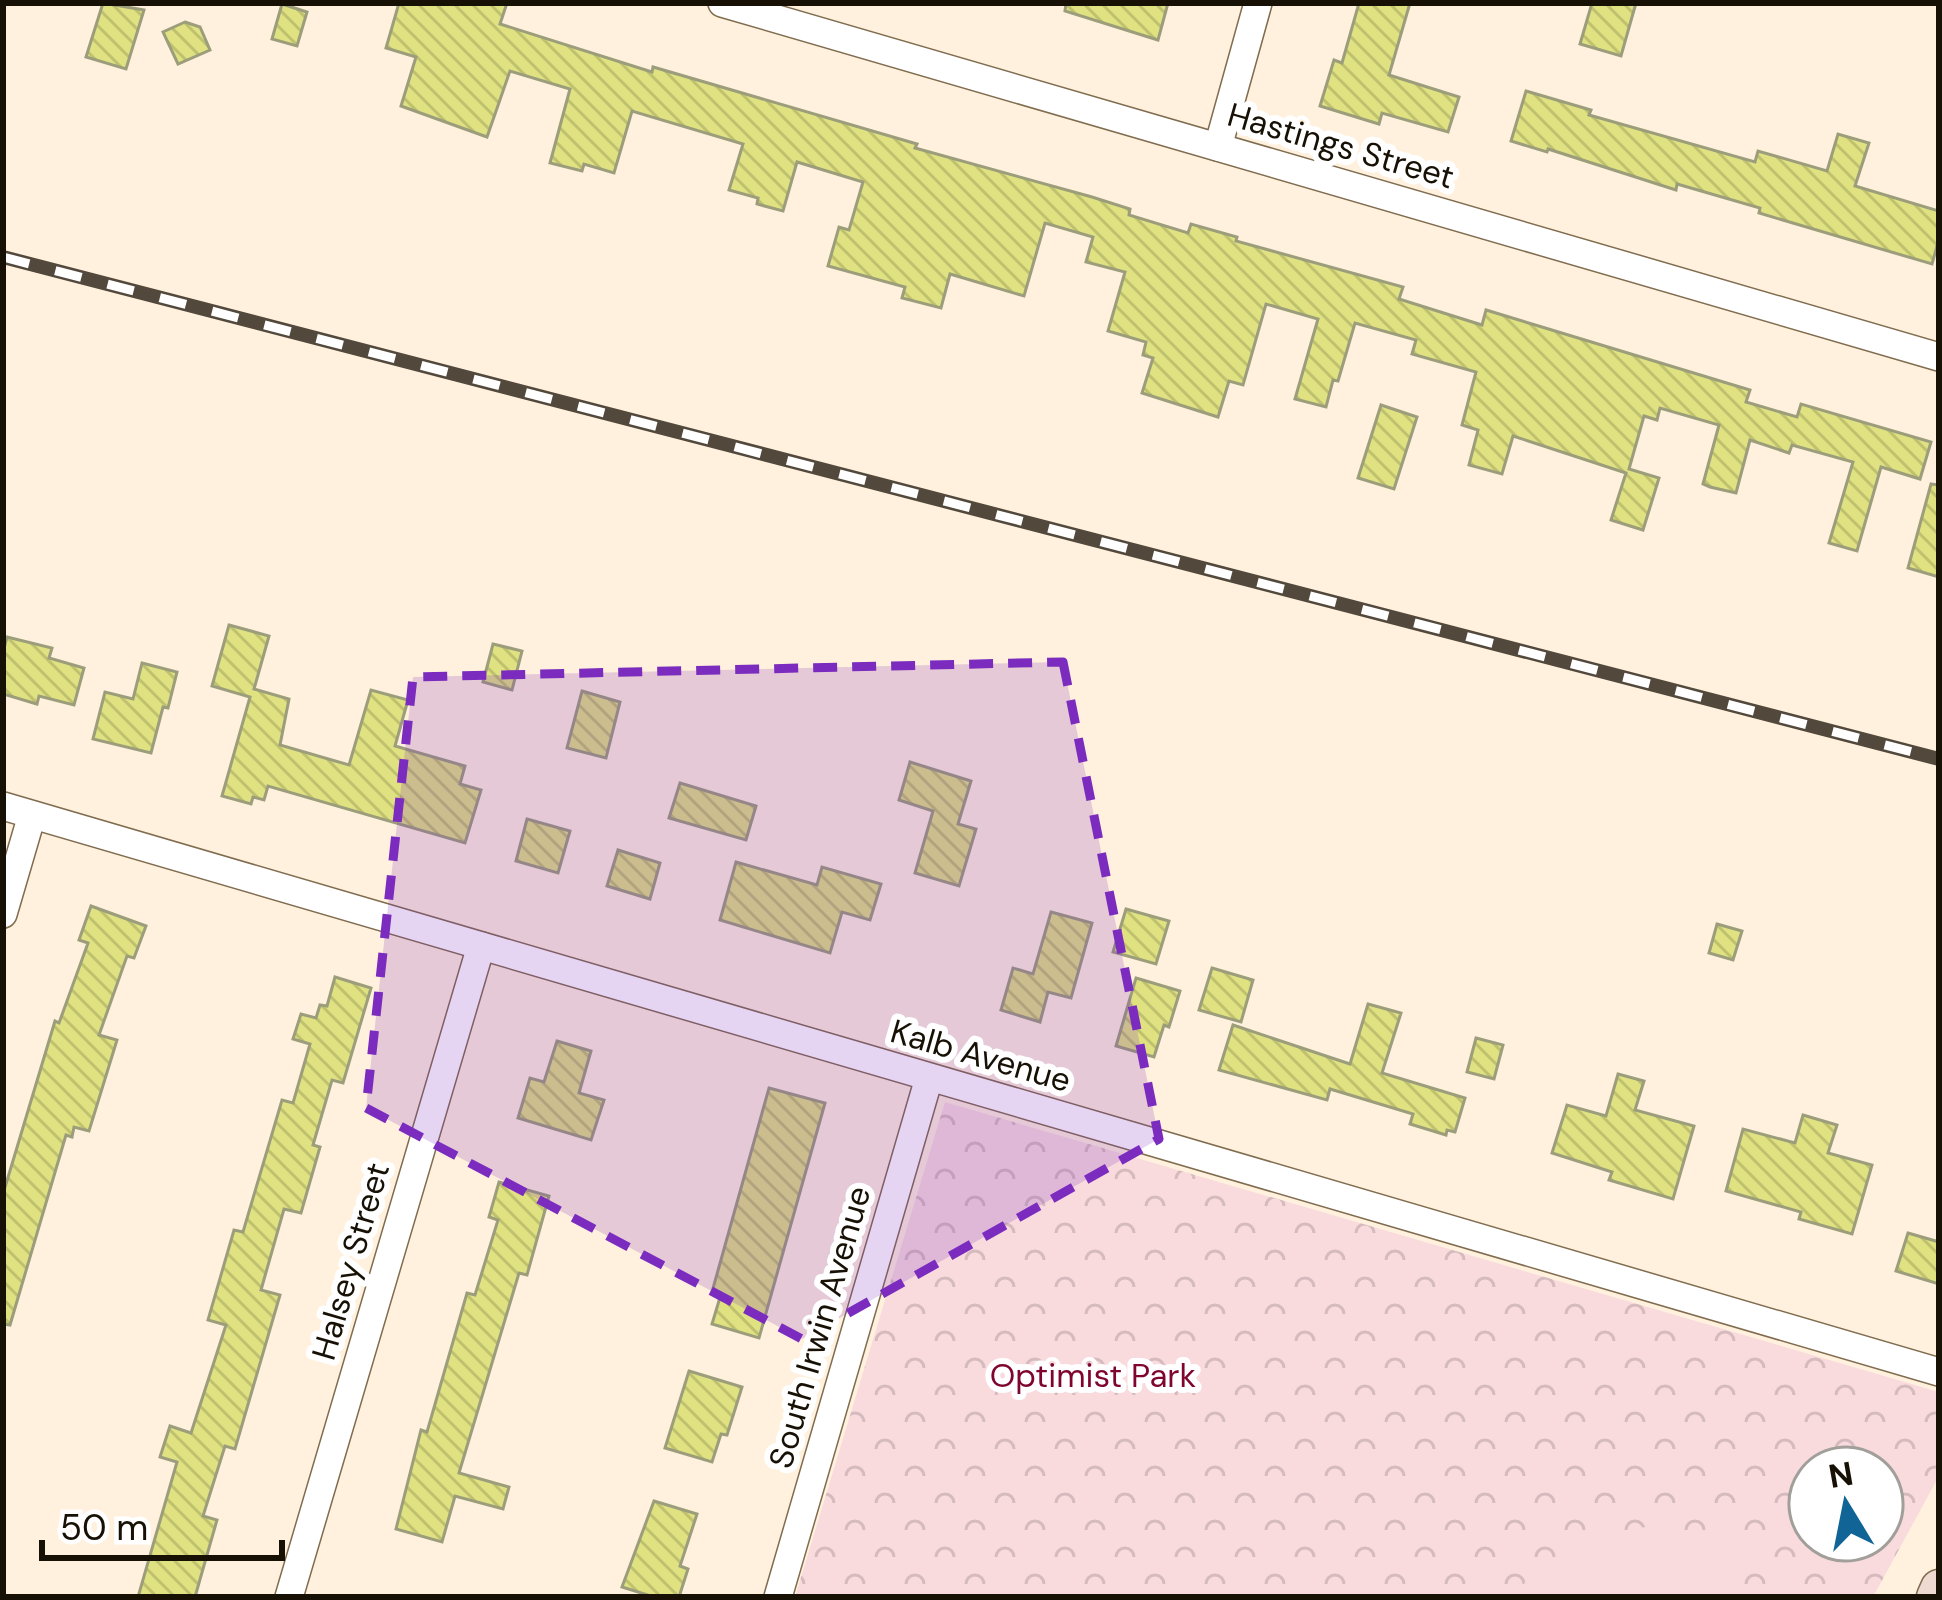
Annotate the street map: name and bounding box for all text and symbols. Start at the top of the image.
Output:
street label: Hastings Street [1223,93,1459,198]
street label: Kalb Avenue [886,1009,1076,1102]
street label: Halsey Street [302,1158,399,1365]
street label: South Irwin Avenue [759,1181,880,1473]
park label: Optimist Park [990,1354,1197,1397]
north arrow [1786,1444,1906,1564]
text: N [1825,1452,1856,1498]
scale bar [42,1486,282,1560]
text: 50 m [60,1504,148,1551]

